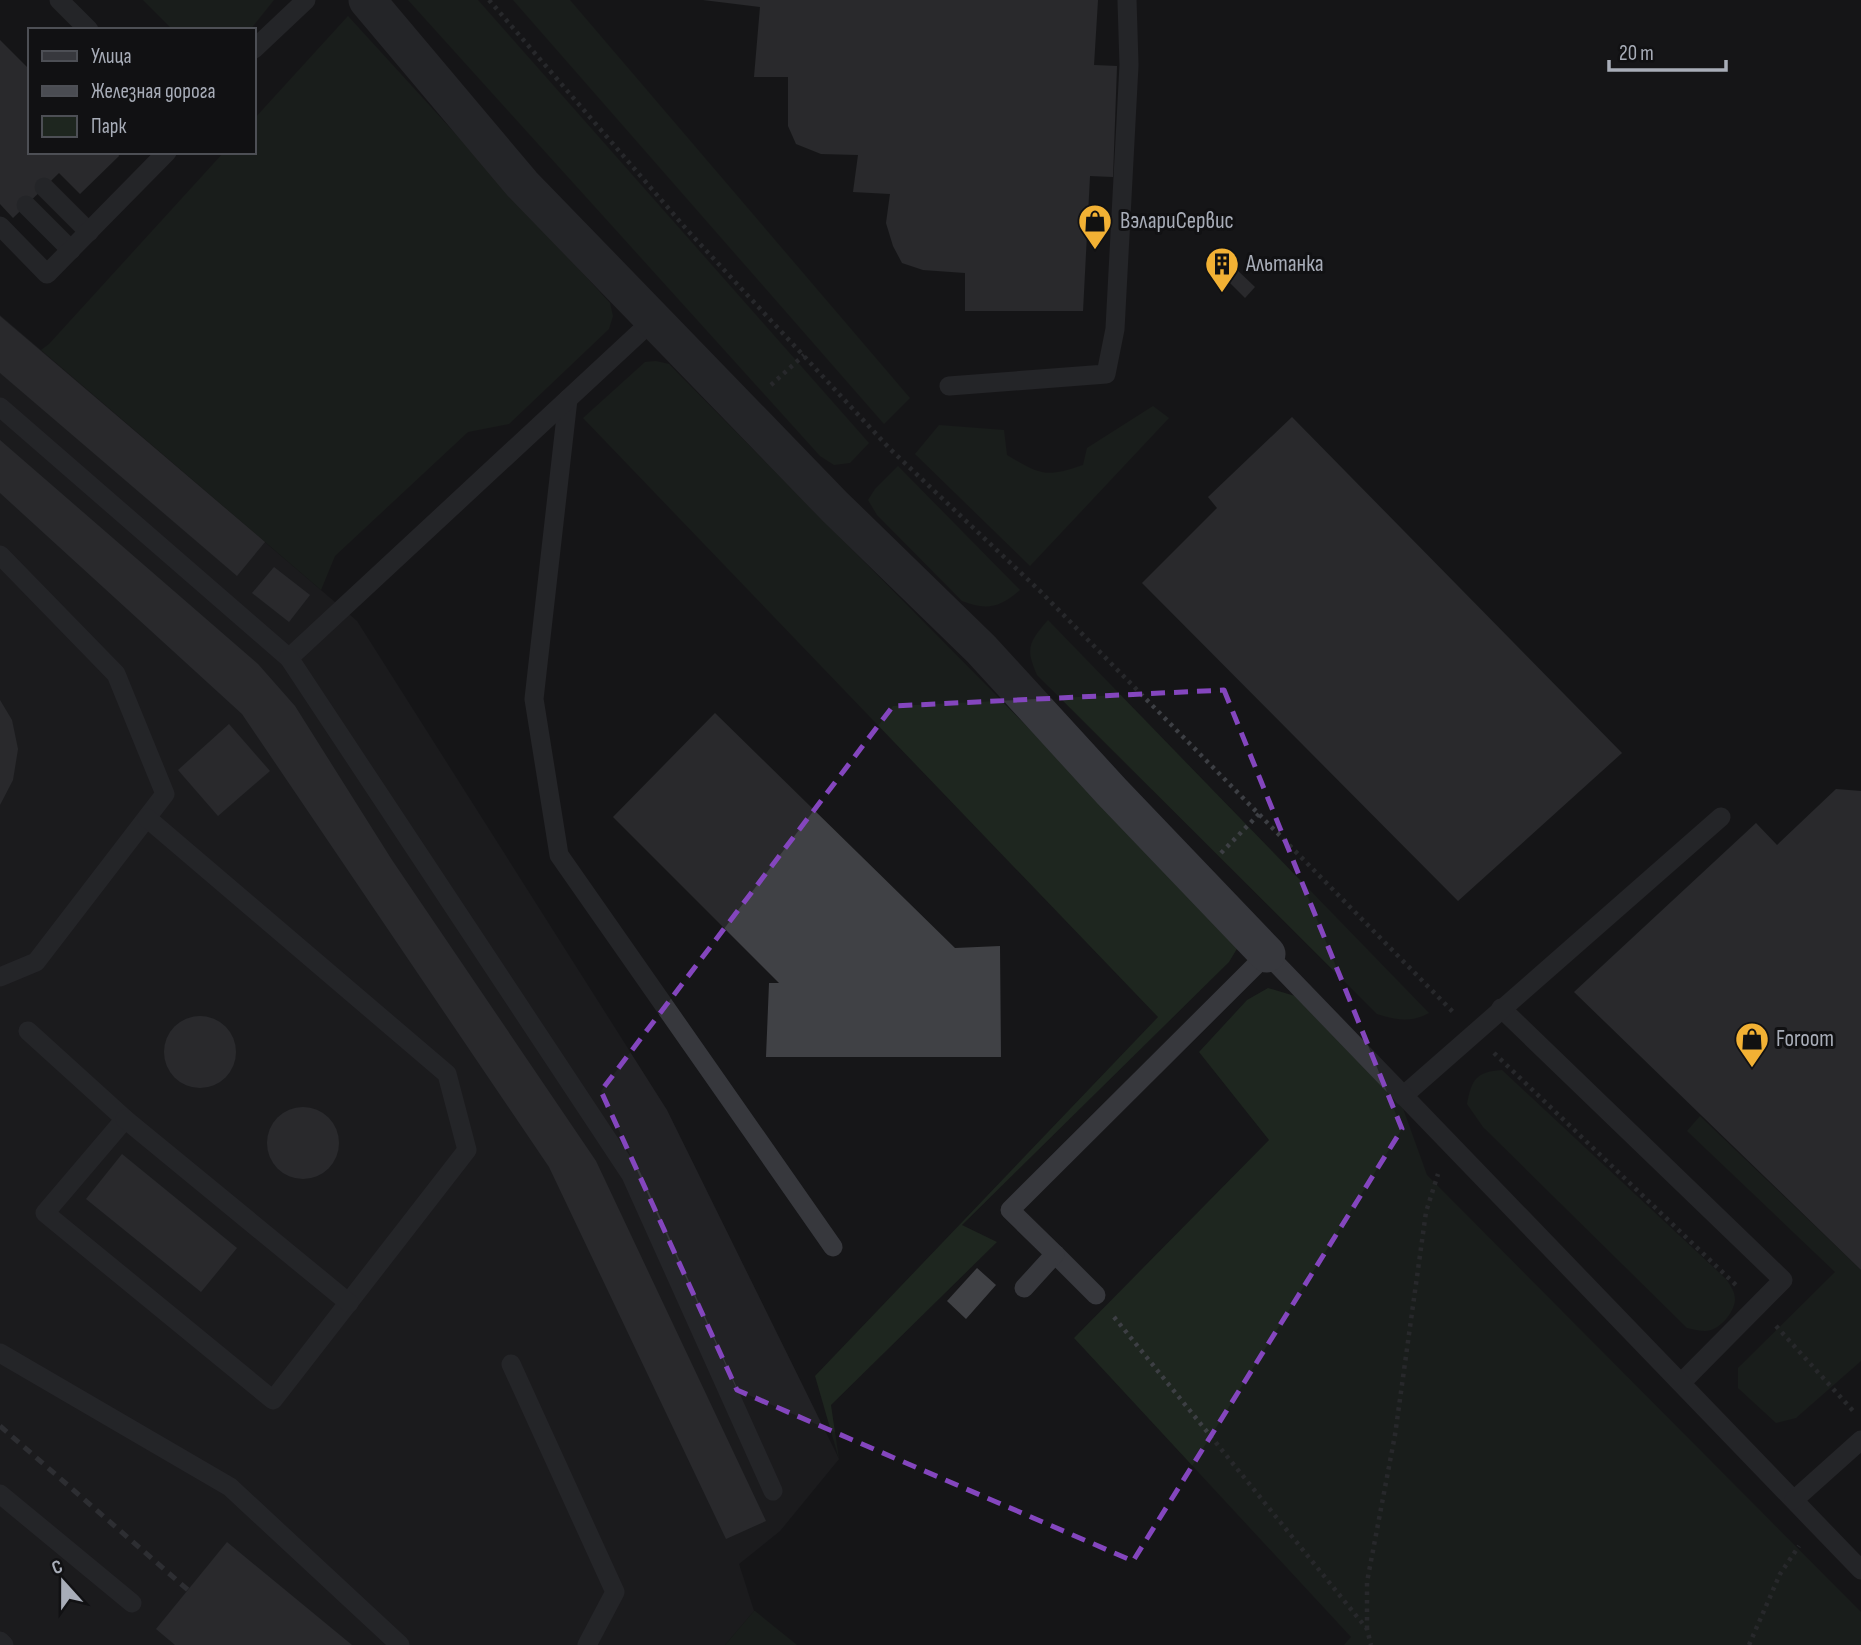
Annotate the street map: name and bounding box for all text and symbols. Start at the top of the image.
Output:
legend [28,28,256,154]
scale bar [1609,28,1726,72]
text: 20 m [1619,41,1654,66]
text: Улица [91,44,132,69]
text: Железная дорога [91,79,216,104]
text: Парк [91,114,126,139]
shop icon: ВэлариСервис [1076,202,1114,251]
place label: ВэлариСервис [1120,207,1234,235]
building icon: Альтанка [1203,245,1241,294]
place label: Альтанка [1245,250,1324,278]
shop icon: Foroom [1733,1020,1771,1069]
place label: Foroom [1776,1025,1834,1053]
north arrow [28,1547,98,1617]
text: С [49,1555,66,1580]

